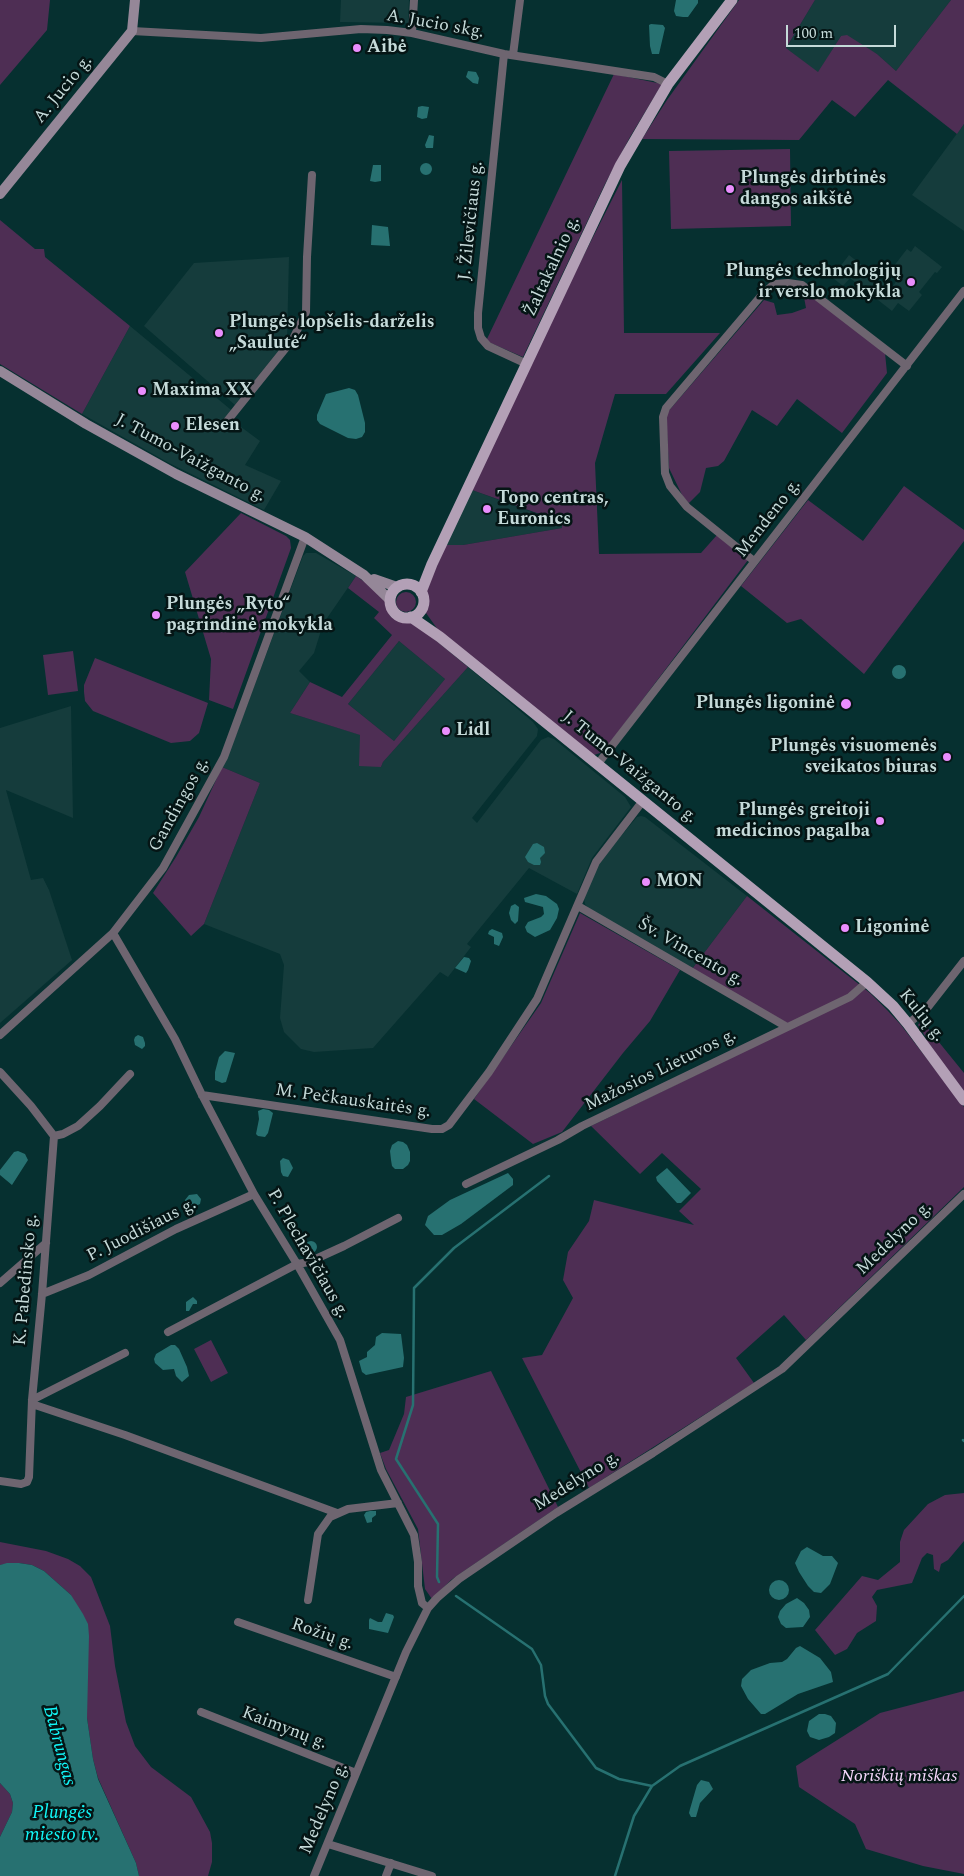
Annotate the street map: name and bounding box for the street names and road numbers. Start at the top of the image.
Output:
street label: A. Jucio skg. [384,6,486,44]
street label: A. Jucio g. [30,52,98,128]
street label: J. Žilevičiaus g. [455,160,489,282]
street label: Žaltakalnio g. [520,213,586,321]
street label: J. Tumo-Vaižganto g. [111,410,269,508]
street label: Mendeno g. [732,476,806,562]
street label: J. Tumo-Vaižganto g. [557,707,701,829]
street label: Gandingos g. [145,754,215,856]
street label: Šv. Vincento g. [633,914,747,992]
street label: Kulių g. [893,985,949,1047]
street label: Mažosios Lietuvos g. [582,1025,740,1117]
street label: M. Pečkauskaitės g. [274,1080,432,1124]
street label: P. Plechavičiaus g. [261,1186,353,1322]
street label: P. Juodišiaus g. [84,1194,200,1268]
street label: Medelyno g. [853,1198,937,1280]
street label: K. Pabedinsko g. [10,1213,44,1347]
street label: Medelyno g. [530,1447,624,1517]
street label: Rožių g. [288,1614,356,1656]
street label: Kaimynų g. [238,1703,330,1755]
street label: Medelyno g. [296,1760,354,1858]

